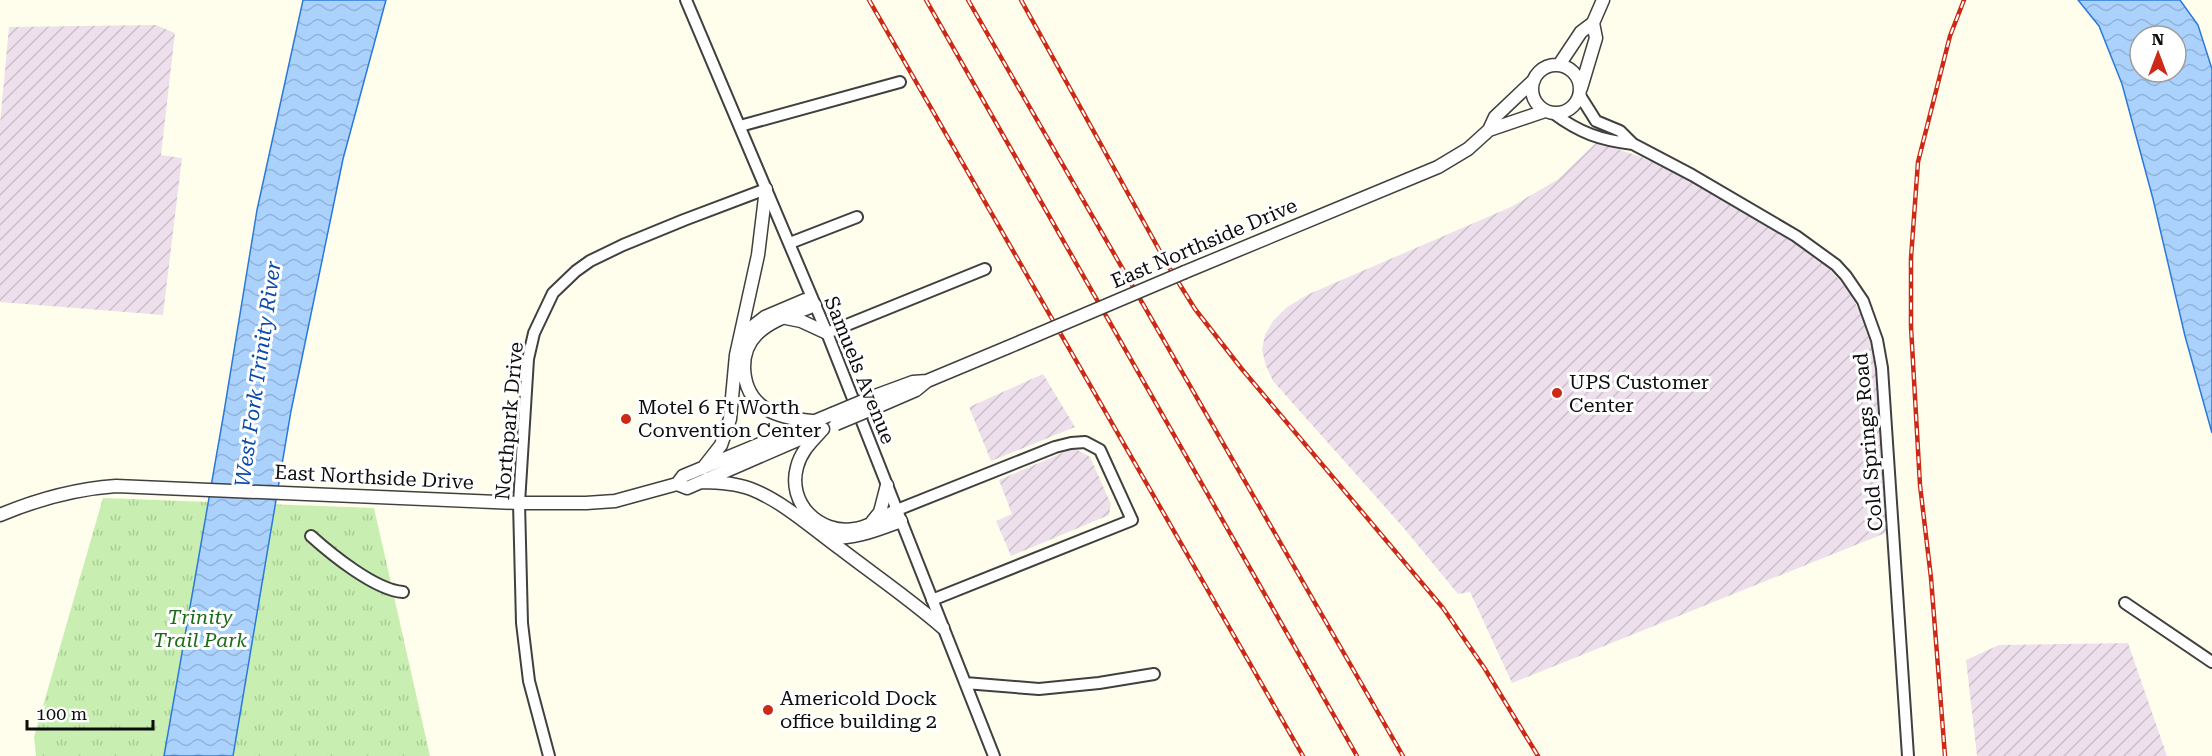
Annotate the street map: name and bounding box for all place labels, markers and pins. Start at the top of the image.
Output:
place label: UPS Customer Center [1569,370,1709,417]
marker: UPS Customer Center [1550,386,1564,400]
place label: Motel 6 Ft Worth Convention Center [638,395,821,442]
marker: Motel 6 Ft Worth Convention Center [619,412,633,426]
place label: Americold Dock office building 2 [780,686,937,733]
marker: Americold Dock office building 2 [761,703,775,717]

